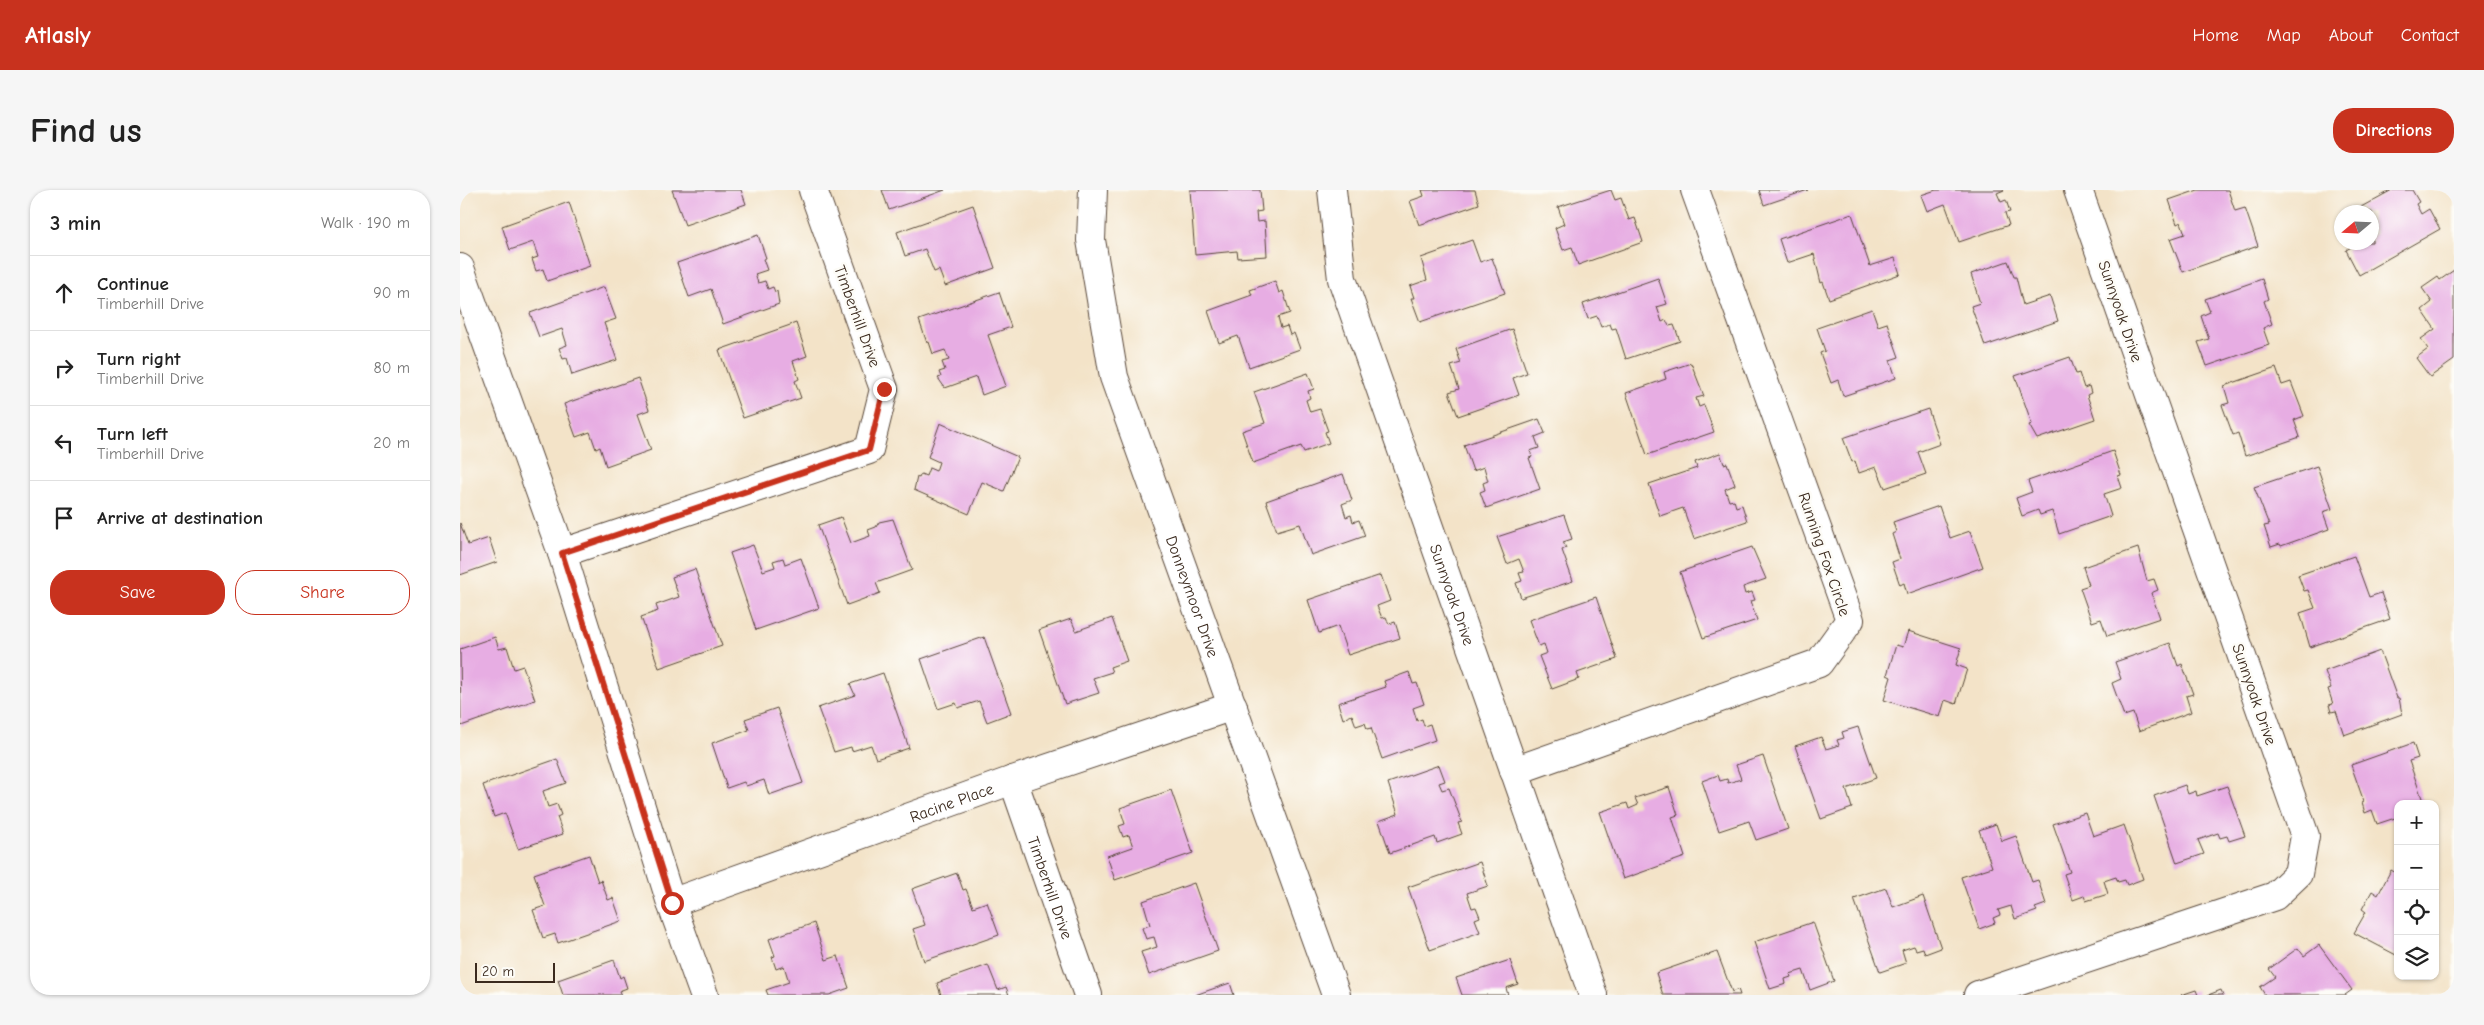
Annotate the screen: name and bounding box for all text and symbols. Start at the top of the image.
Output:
text: Atlasly [25,21,91,49]
text: Home [2192,25,2239,46]
text: Map [2267,25,2301,46]
text: About [2329,25,2373,46]
text: Contact [2401,25,2459,46]
button: Directions [2333,108,2454,153]
text: Find us [30,110,142,151]
north arrow [2334,205,2379,250]
text: 3 min [50,211,101,235]
text: Walk · 190 m [321,214,410,232]
street label: Sunnyoak Drive [2094,258,2146,364]
street label: Timberhill Drive [830,263,884,370]
text: Continue [97,273,169,295]
icon: ahead [50,279,78,307]
text: 90 m [373,284,410,302]
text: Timberhill Drive [97,295,204,313]
text: Turn right [97,348,181,370]
icon: right [50,354,78,382]
text: 80 m [373,359,410,377]
text: Timberhill Drive [97,370,204,388]
route end [873,378,896,401]
text: Turn left [97,423,168,445]
icon: left [50,429,78,457]
text: 20 m [373,434,410,452]
text: Timberhill Drive [97,445,204,463]
street label: Running Fox Circle [1794,490,1854,619]
icon: arrive [50,504,78,532]
text: Arrive at destination [97,507,263,529]
street label: Donneymoor Drive [1162,533,1222,660]
street label: Sunnyoak Drive [1426,542,1478,648]
button: Save [50,570,225,615]
button: Share [235,570,410,615]
street label: Sunnyoak Drive [2228,641,2280,747]
street label: Racine Place [907,780,996,826]
map controls [2394,800,2439,980]
button: + [2394,800,2439,845]
street label: Timberhill Drive [1023,834,1076,942]
button: − [2394,845,2439,890]
button: locate [2394,890,2439,935]
route start [661,892,684,915]
button: layers [2394,935,2439,980]
scale bar [475,960,555,983]
text: 20 m [482,963,514,980]

